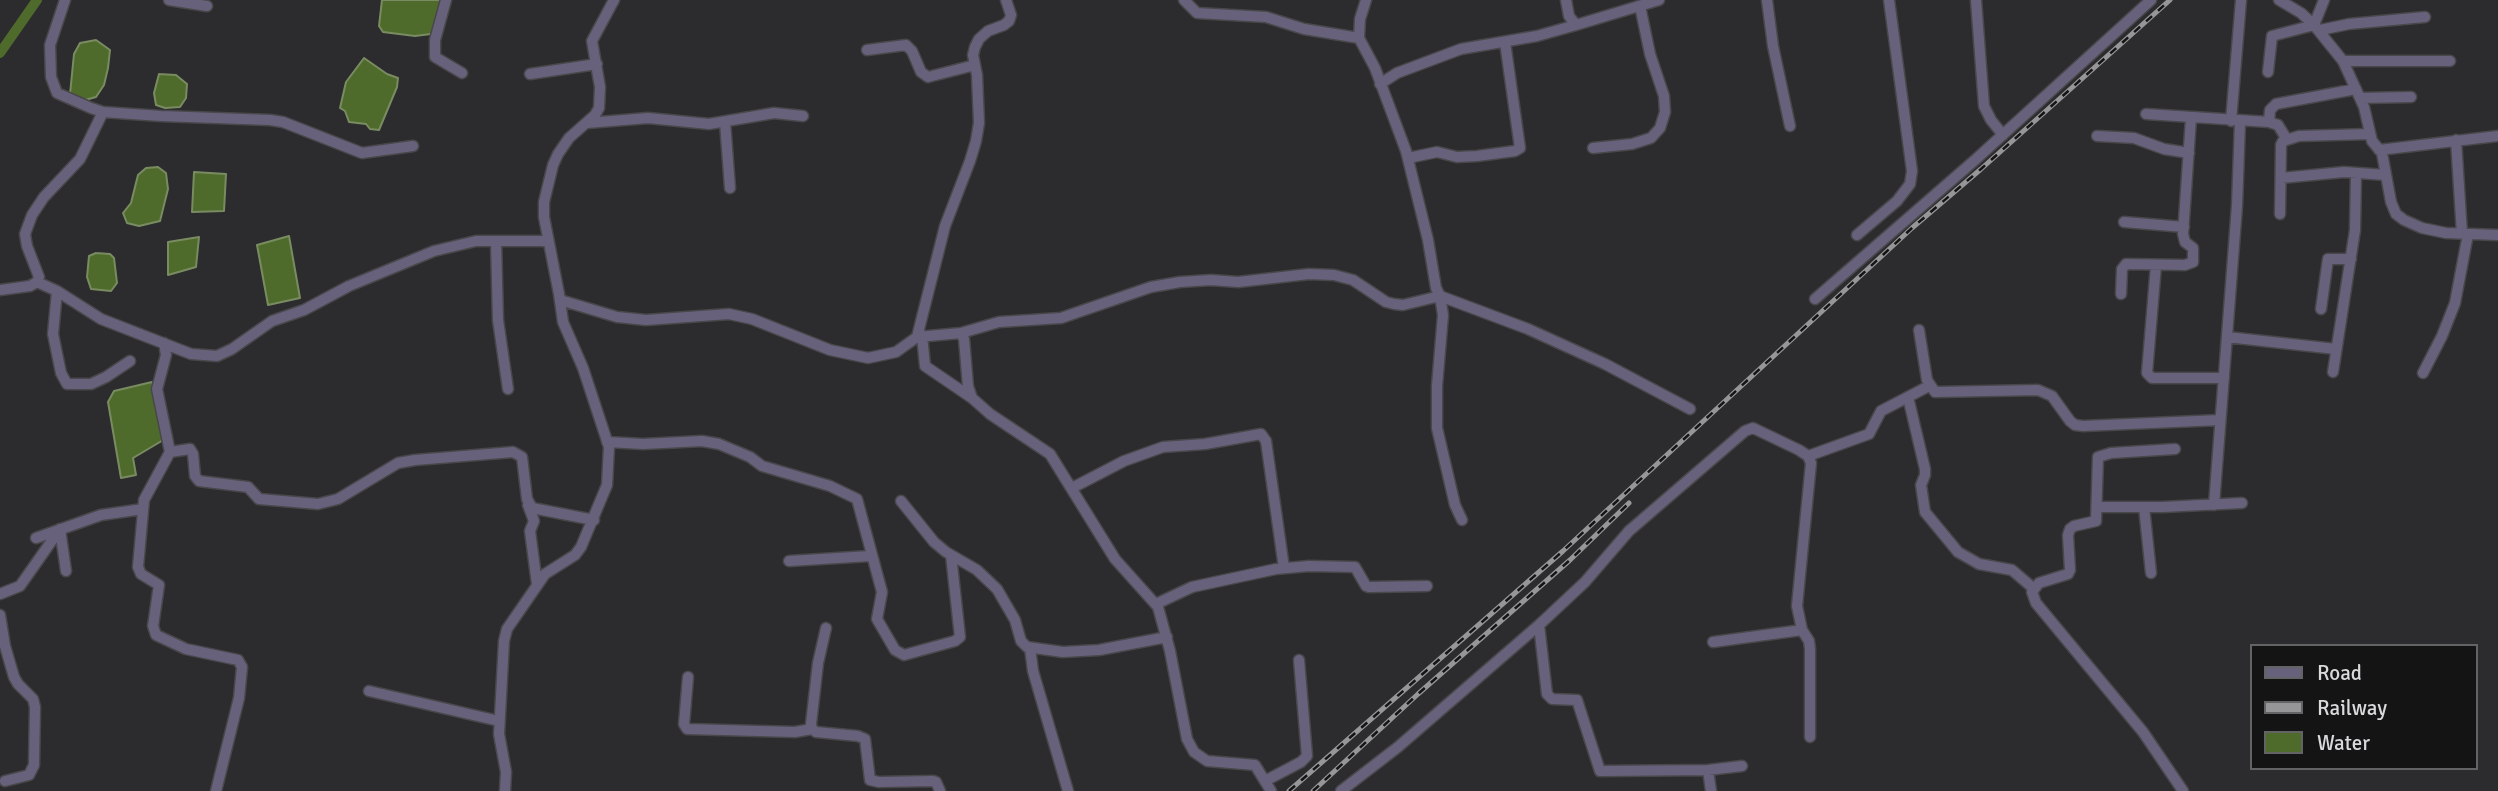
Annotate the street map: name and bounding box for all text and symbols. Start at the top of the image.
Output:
legend [2250,644,2477,770]
text: Road [2317,660,2362,686]
text: Railway [2317,695,2387,721]
text: Water [2317,730,2370,756]

